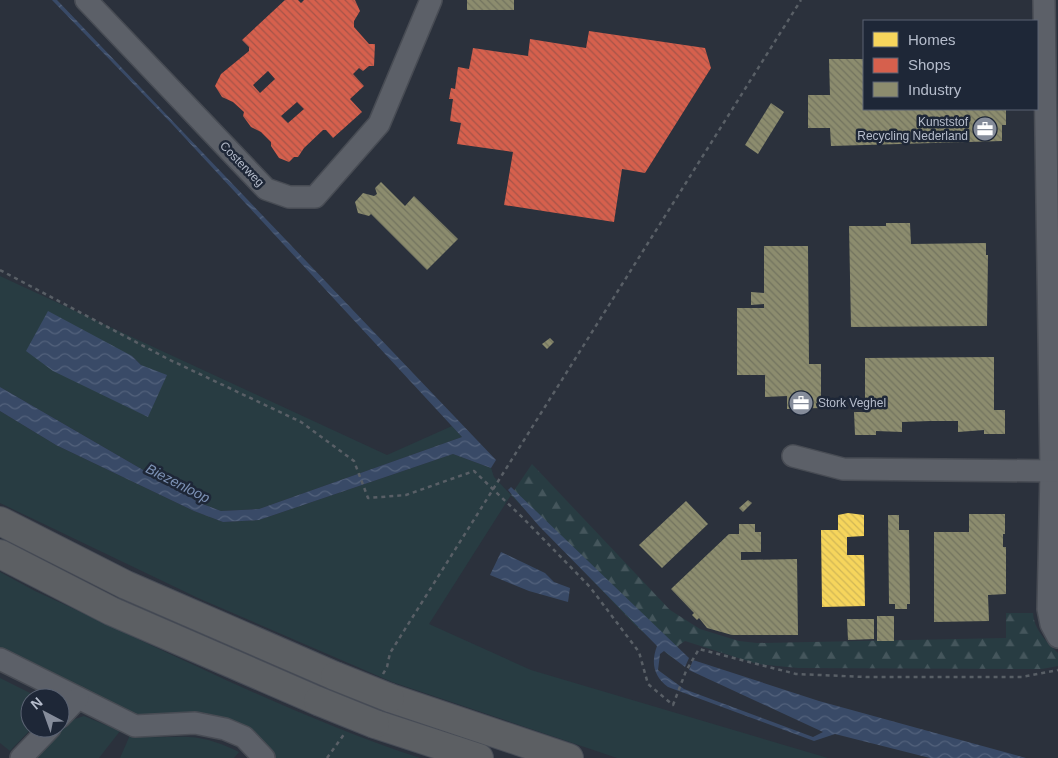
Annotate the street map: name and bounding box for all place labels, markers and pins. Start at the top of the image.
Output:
place label: Kunststof Recycling Nederland [857,115,969,143]
office icon: Kunststof Recycling Nederland [972,116,998,142]
office icon: Stork Veghel [788,390,814,416]
place label: Stork Veghel [818,396,886,410]

